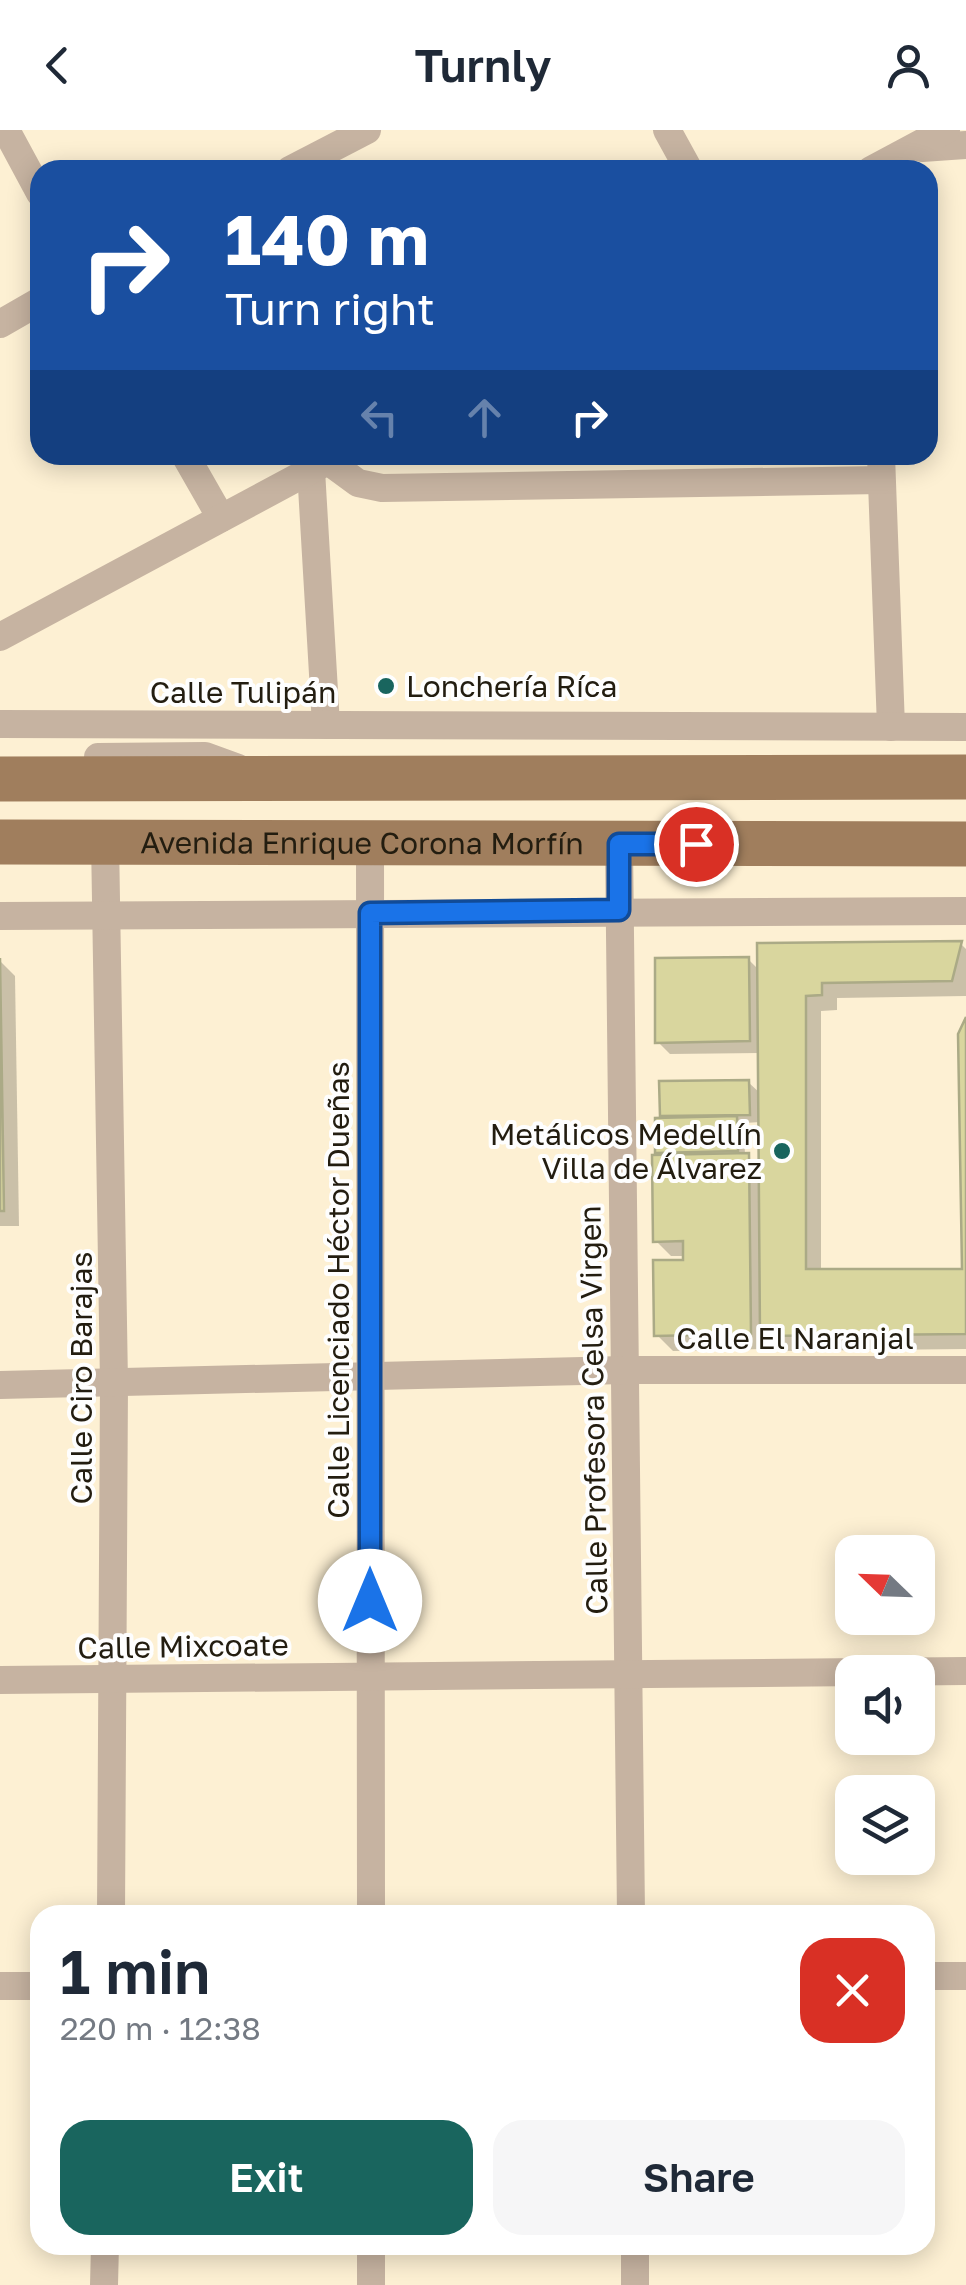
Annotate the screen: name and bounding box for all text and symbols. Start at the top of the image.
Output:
icon: back [30,38,85,93]
text: Turnly [415,38,551,92]
icon: person [881,38,936,93]
text: 140 m [225,196,429,280]
icon: right [60,200,190,330]
text: Turn right [225,281,435,335]
icon: left [352,390,407,445]
icon: ahead [457,390,512,445]
icon: right [562,390,617,445]
place label: Lonchería Ríca [406,668,617,704]
street label: Calle Tulipán [150,674,336,710]
marker: Lonchería Ríca [375,675,397,697]
pin [654,802,739,887]
icon: arrive [669,817,724,872]
street label: Avenida Enrique Corona Morfín [140,824,584,861]
street label: Calle Licenciado Héctor Dueñas [320,1061,356,1519]
place label: Metálicos Medellín Villa de Álvarez [490,1116,762,1186]
marker: Metálicos Medellín Villa de Álvarez [771,1140,793,1162]
street label: Calle Profesora Celsa Virgen [571,1205,615,1615]
street label: Calle Ciro Barajas [63,1252,99,1504]
street label: Calle El Naranjal [676,1320,914,1356]
north arrow [835,1535,935,1635]
map controls [835,1535,935,1875]
position arrow [318,1549,422,1653]
street label: Calle Mixcoate [77,1626,289,1666]
button: sound [835,1655,935,1755]
button: layers [835,1775,935,1875]
text: 1 min [60,1935,210,2007]
button: close [800,1938,905,2043]
text: 220 m · 12:38 [60,2009,261,2047]
button: Exit [60,2120,473,2235]
button: Share [493,2120,905,2235]

